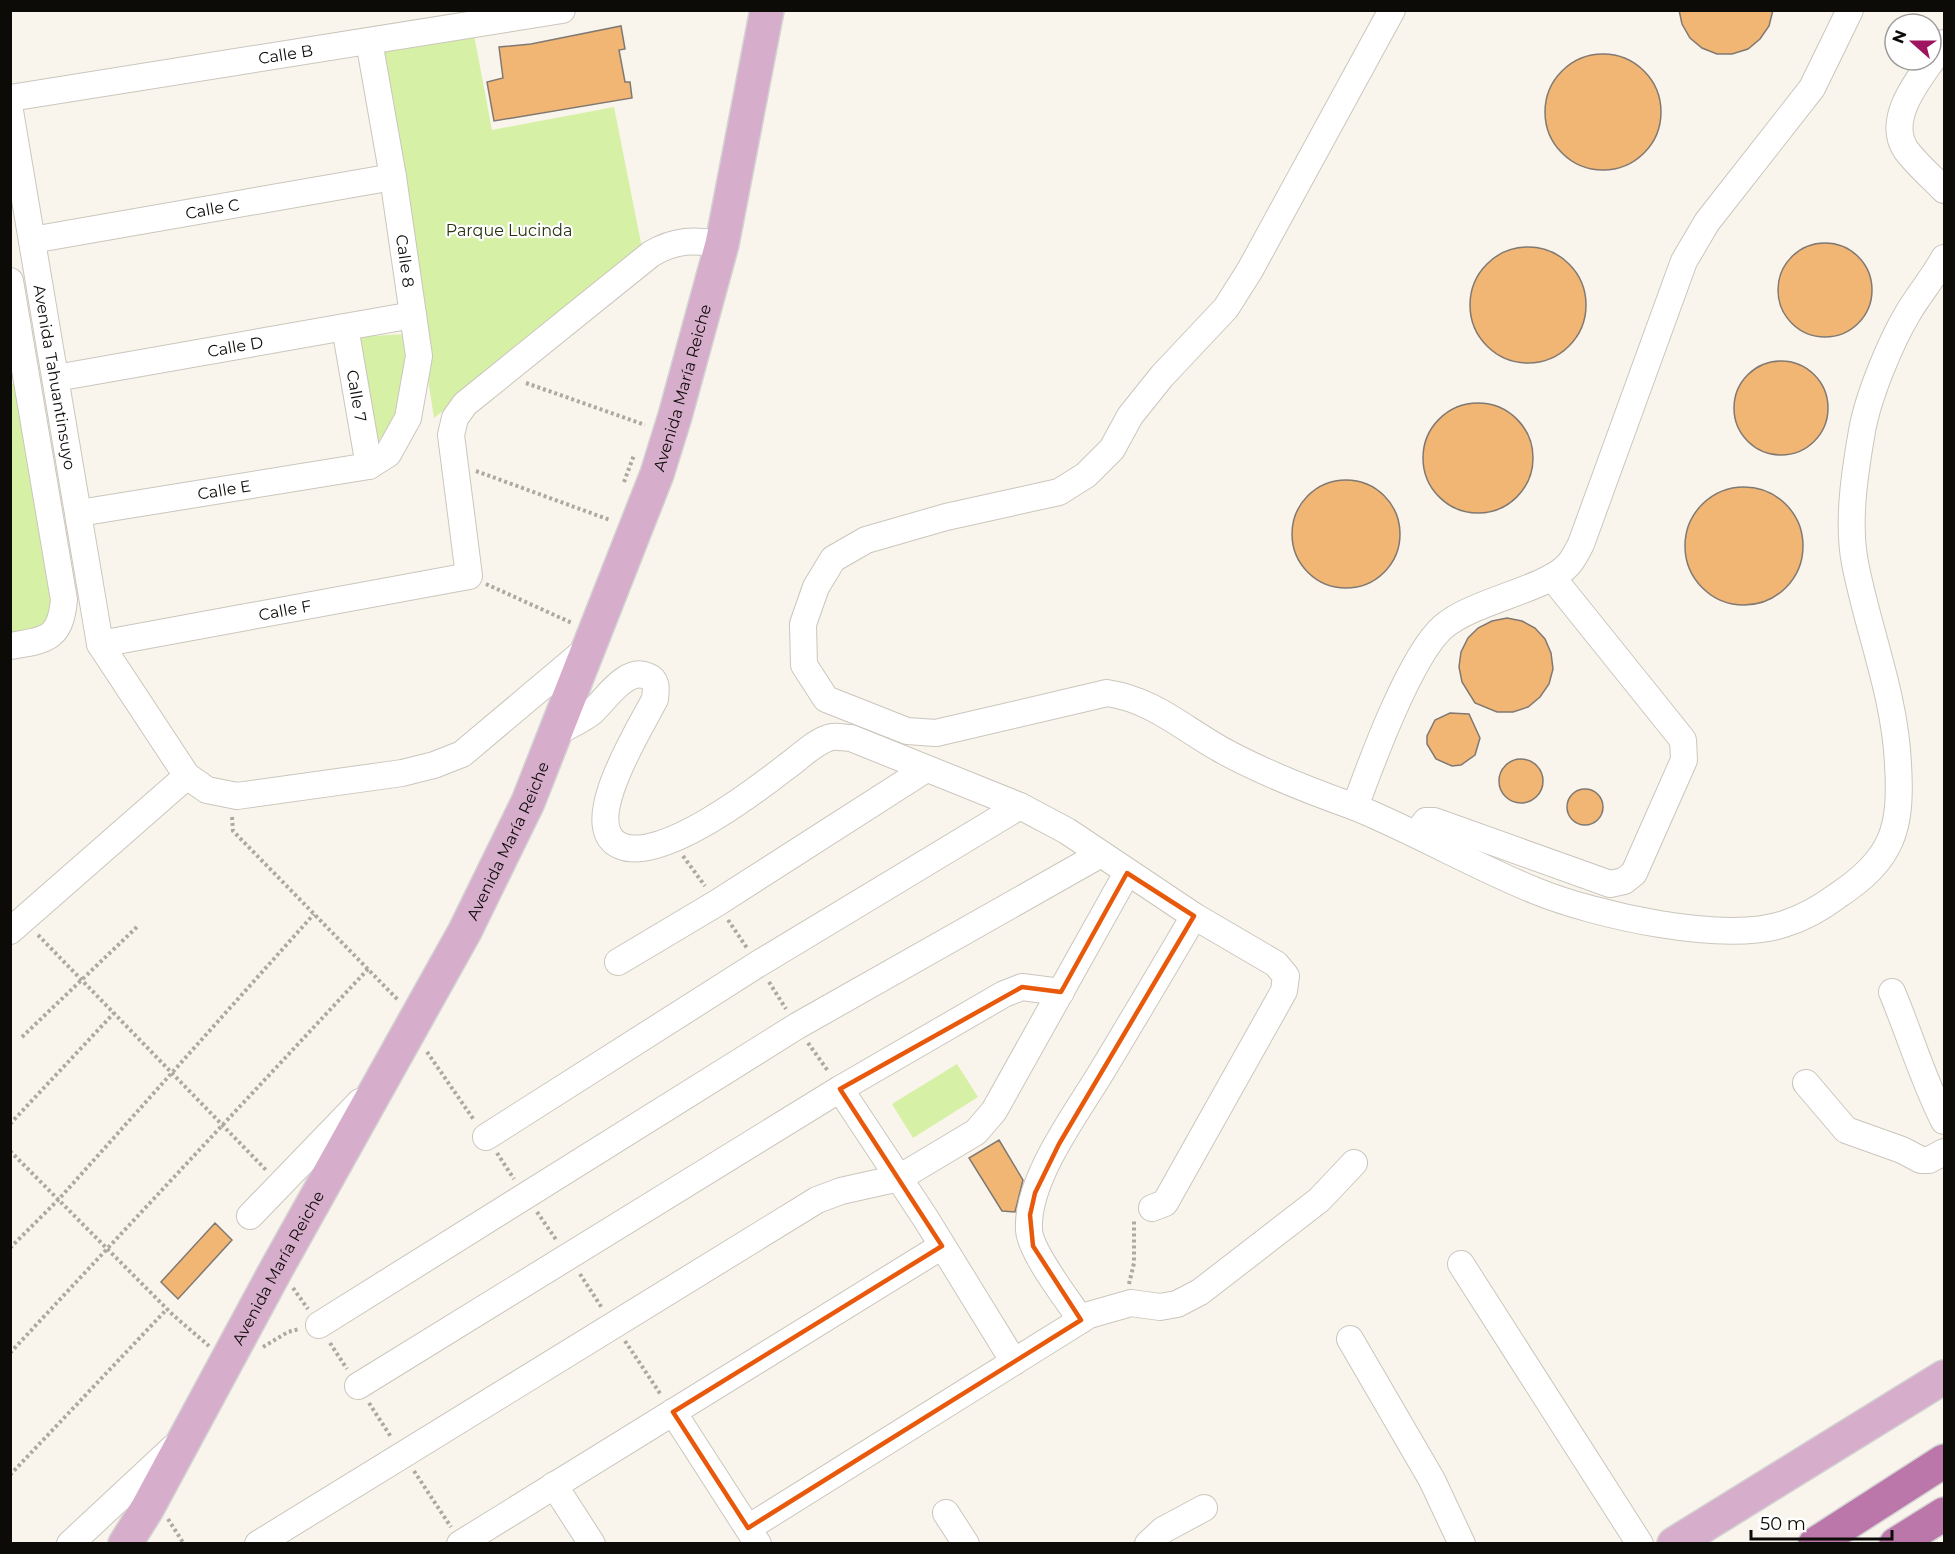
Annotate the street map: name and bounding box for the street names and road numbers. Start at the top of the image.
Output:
street label: Calle B [257,40,314,68]
street label: Calle C [184,194,241,223]
street label: Calle 8 [392,233,418,289]
street label: Avenida Tahuantinsuyo [30,283,80,471]
street label: Avenida María Reiche [649,302,715,473]
street label: Calle D [206,332,265,361]
street label: Calle 7 [343,368,371,424]
street label: Calle E [196,476,252,503]
street label: Calle F [257,596,313,624]
street label: Avenida María Reiche [462,759,552,923]
street label: Avenida María Reiche [228,1187,328,1348]

